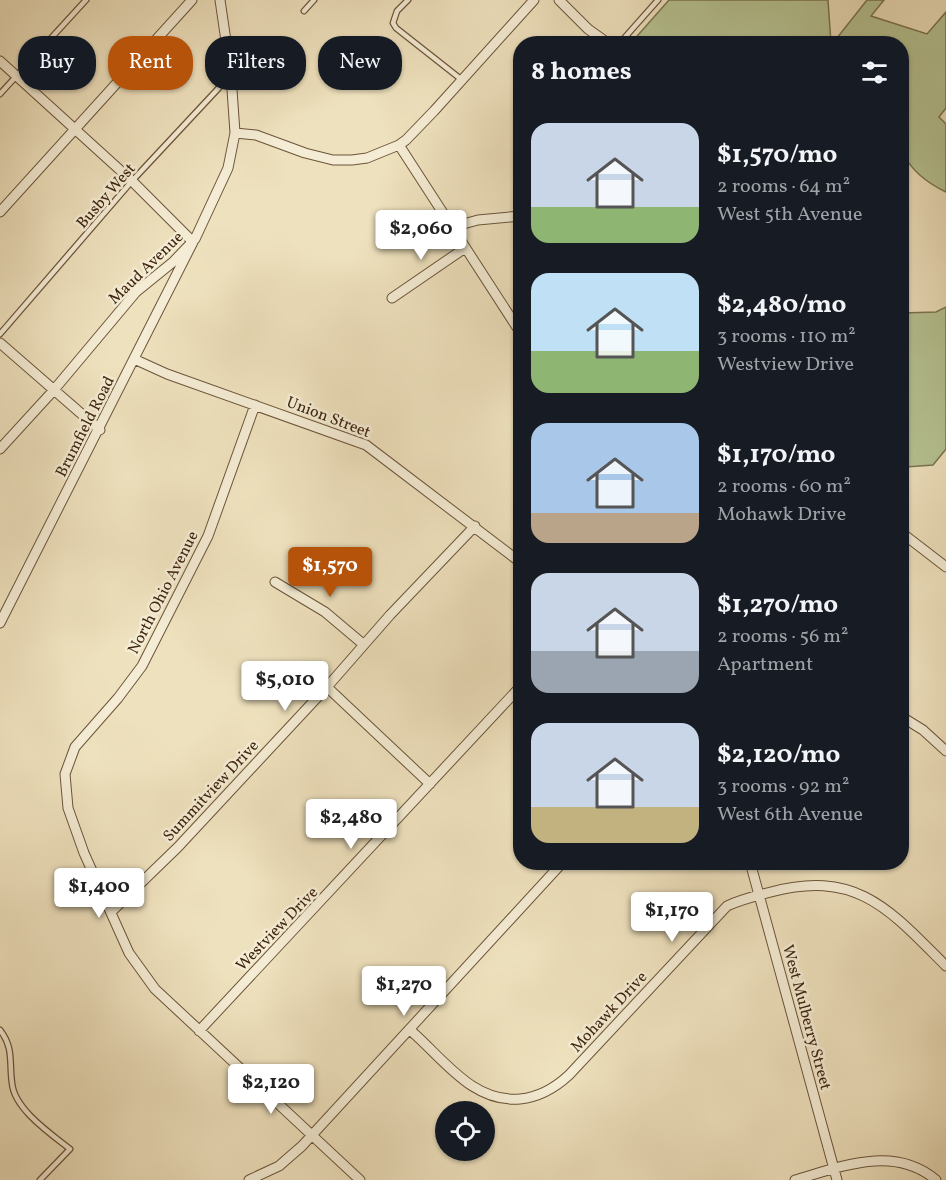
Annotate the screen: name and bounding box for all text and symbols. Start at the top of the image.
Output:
chip: Buy [18,36,96,90]
chip: Rent [108,36,193,90]
chip: Filters [205,36,306,90]
chip: New [318,36,402,90]
text: 8 homes [531,54,632,90]
icon: filters [858,56,891,89]
text: $1,570/mo [717,137,837,173]
icon: home [579,147,651,219]
street label: Busby West [72,159,141,234]
text: 2 rooms · 64 m² [717,173,850,201]
text: West 5th Avenue [717,201,863,229]
pin: $2,060 [372,210,470,261]
text: $2,060 [389,215,453,243]
street label: Maud Avenue [104,227,189,310]
text: $2,480/mo [717,287,846,323]
icon: home [579,297,651,369]
text: 3 rooms · 110 m² [717,323,856,351]
text: Westview Drive [717,351,854,379]
street label: Brumfield Road [51,373,121,481]
street label: Union Street [283,392,374,444]
text: $1,170/mo [717,437,836,473]
icon: home [579,447,651,519]
text: 2 rooms · 60 m² [717,473,851,501]
text: Mohawk Drive [717,501,846,529]
street label: North Ohio Avenue [123,528,204,658]
pin: $1,570 [281,547,379,598]
text: $1,570 [302,552,358,580]
text: $1,270/mo [717,587,838,623]
icon: home [579,597,651,669]
text: 2 rooms · 56 m² [717,623,848,651]
text: Apartment [717,651,813,679]
pin: $5,010 [236,661,334,712]
text: $5,010 [255,666,315,694]
street label: Summitview Drive [159,736,264,847]
text: $2,120/mo [717,737,840,773]
icon: home [579,747,651,819]
text: 3 rooms · 92 m² [717,773,849,801]
pin: $2,480 [302,799,400,850]
text: West 6th Avenue [717,801,863,829]
text: $2,480 [320,804,382,832]
pin: $1,400 [50,868,148,919]
text: $1,400 [68,873,130,901]
street label: Westview Drive [231,882,323,976]
pin: $1,170 [623,892,721,943]
text: $1,170 [645,897,699,925]
street label: West Mulberry Street [776,942,836,1093]
pin: $1,270 [355,966,453,1017]
street label: Mohawk Drive [566,967,653,1058]
text: $1,270 [376,971,432,999]
pin: $2,120 [222,1064,320,1115]
text: $2,120 [242,1069,300,1097]
map controls [435,1101,495,1161]
button: locate [435,1101,495,1161]

